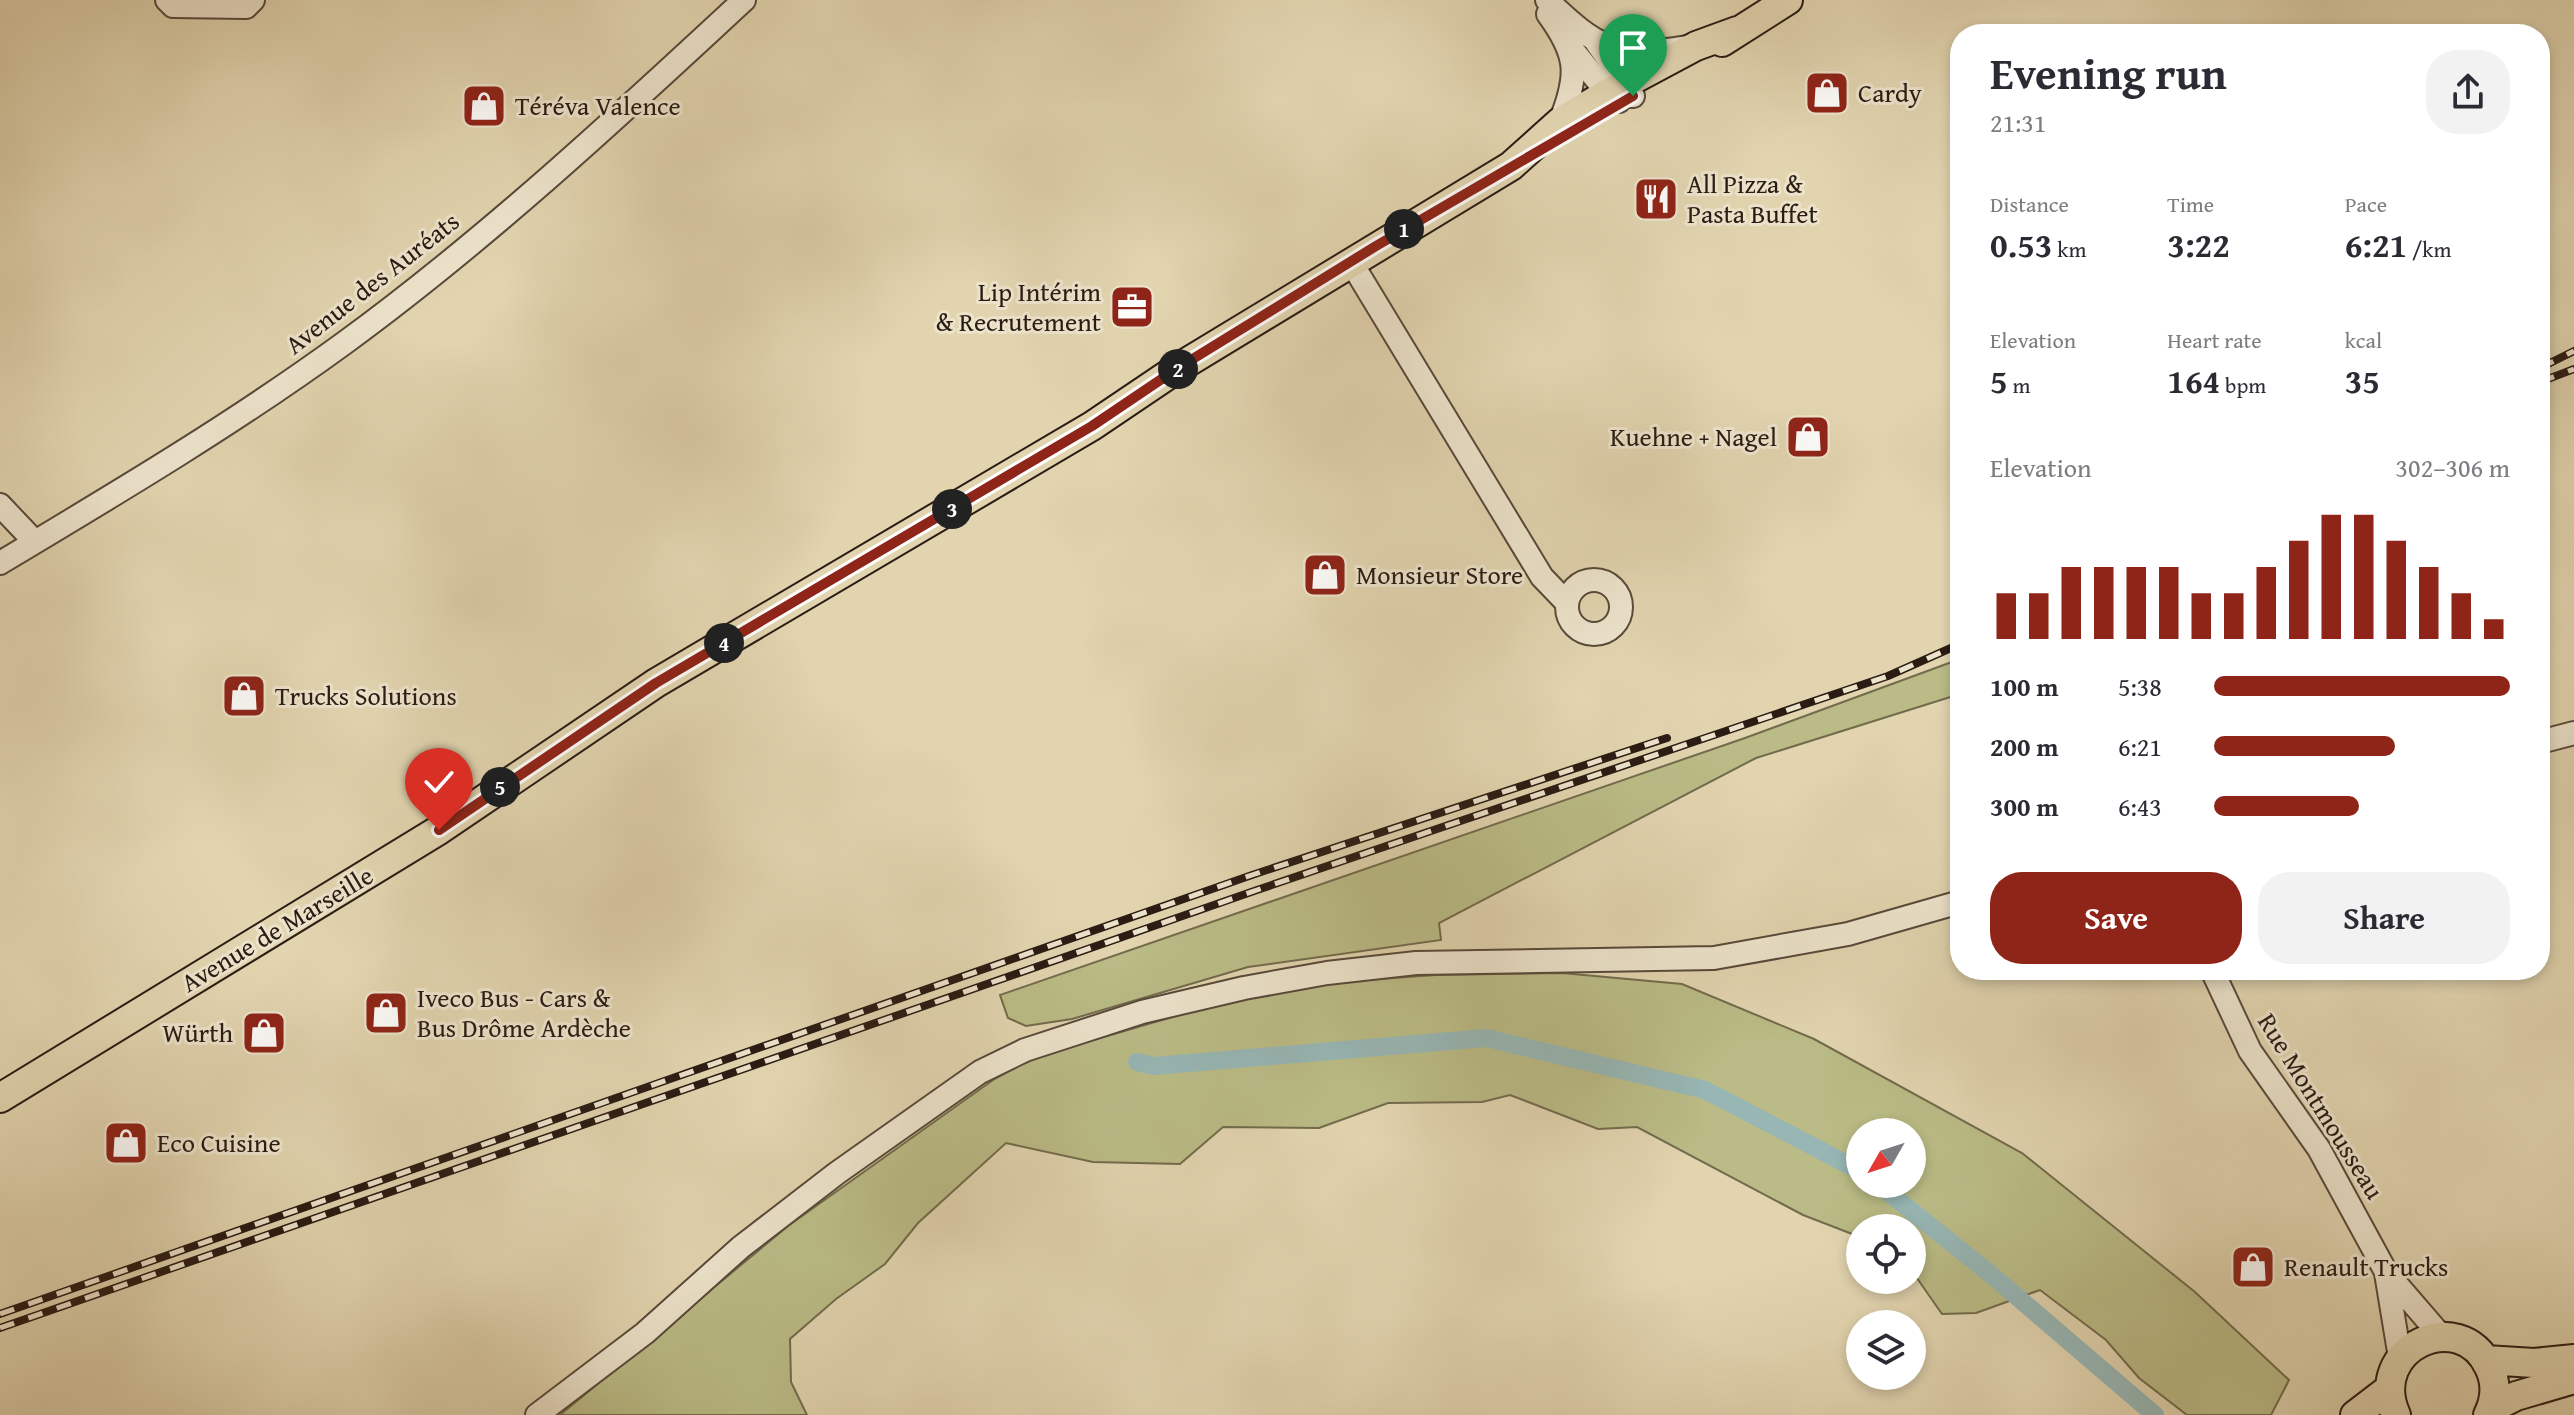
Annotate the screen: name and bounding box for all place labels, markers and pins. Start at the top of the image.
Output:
pin [1599,14.0,1667,96]
shop icon: Cardy [1803,69,1851,117]
place label: Cardy [1858,73,1922,112]
shop icon: Téréva Valence [460,82,508,130]
place label: Téréva Valence [515,86,681,125]
place label: All Pizza & Pasta Buffet [1687,164,1818,233]
restaurant icon: All Pizza & Pasta Buffet [1632,175,1680,223]
pin: 1 [1384,209,1424,249]
place label: Lip Intérim & Recrutement [936,272,1101,341]
office icon: Lip Intérim & Recrutement [1108,283,1156,331]
pin: 2 [1158,349,1198,389]
shop icon: Kuehne + Nagel [1784,413,1832,461]
place label: Kuehne + Nagel [1610,417,1777,456]
pin: 3 [932,489,972,529]
shop icon: Monsieur Store [1301,551,1349,599]
place label: Monsieur Store [1356,555,1523,594]
pin: 4 [704,623,744,663]
shop icon: Trucks Solutions [220,672,268,720]
place label: Trucks Solutions [275,676,457,715]
pin [405,748,473,830]
pin: 5 [480,767,520,807]
place label: Iveco Bus - Cars & Bus Drôme Ardèche [417,978,631,1047]
shop icon: Iveco Bus - Cars & Bus Drôme Ardèche [362,989,410,1037]
shop icon: Würth [240,1009,288,1057]
place label: Würth [162,1013,233,1052]
shop icon: Eco Cuisine [102,1119,150,1167]
place label: Eco Cuisine [157,1123,281,1162]
shop icon: Renault Trucks [2229,1243,2277,1291]
place label: Renault Trucks [2284,1247,2448,1286]

